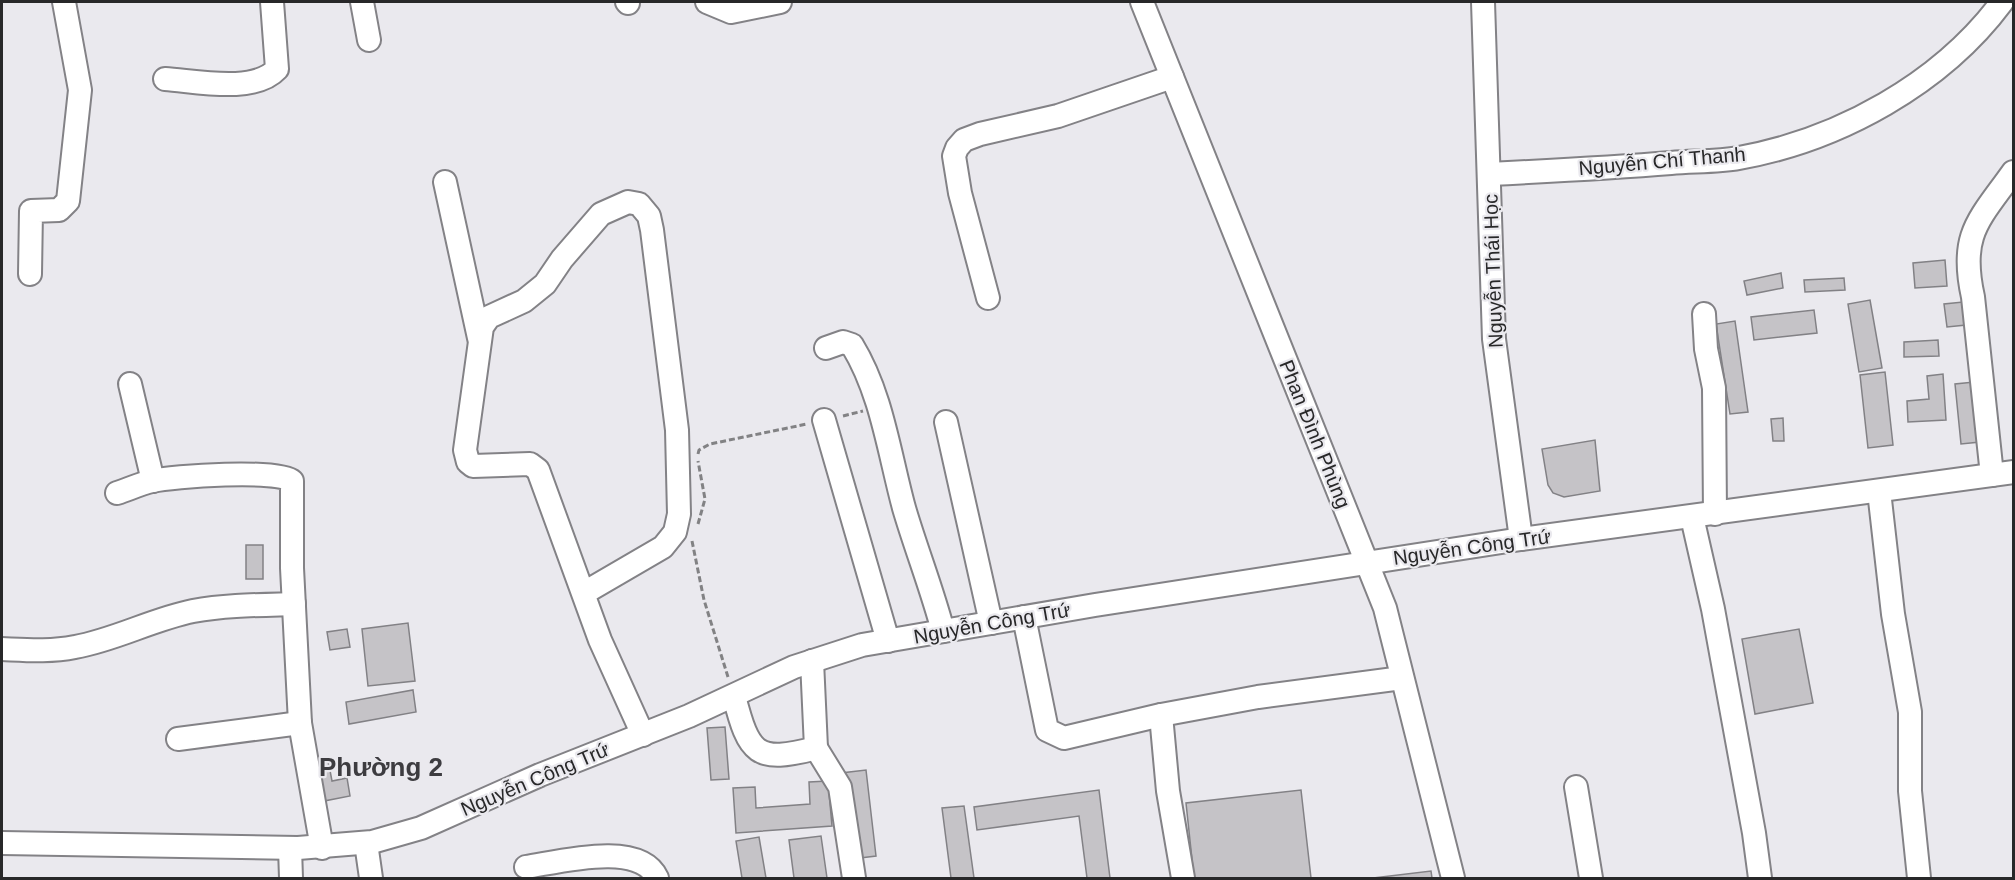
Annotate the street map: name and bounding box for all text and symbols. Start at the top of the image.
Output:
street label: Nguyễn Chí Thanh [1578,143,1746,179]
street label: Nguyễn Thái Học [1479,194,1507,348]
street label: Phan Đình Phùng [1275,357,1355,511]
street label: Nguyễn Công Trứ [1392,525,1552,569]
street label: Nguyễn Công Trứ [912,598,1072,648]
street label: Nguyễn Công Trứ [458,738,612,820]
district label: Phường 2 [319,752,443,782]

